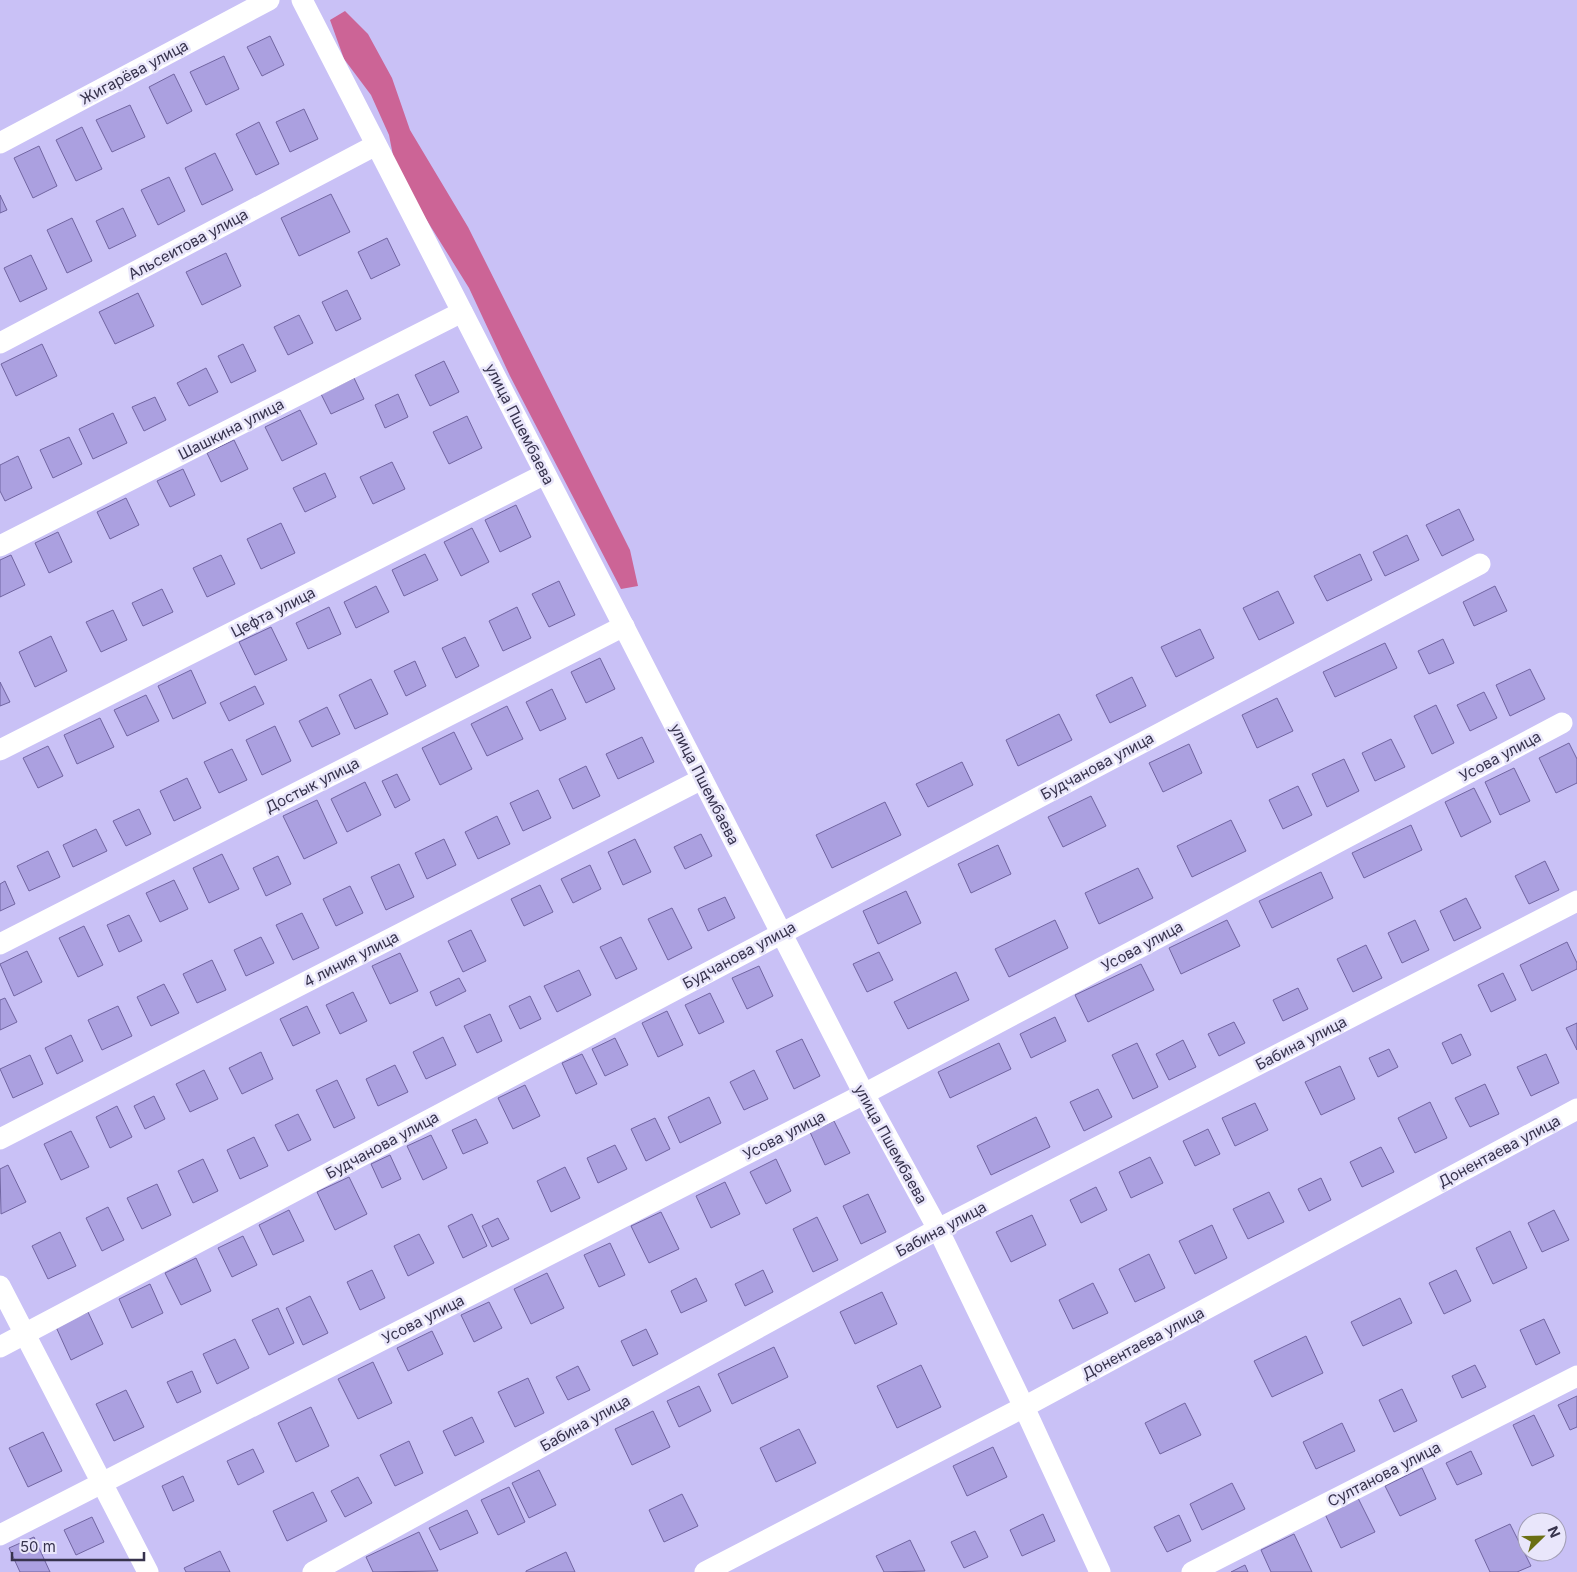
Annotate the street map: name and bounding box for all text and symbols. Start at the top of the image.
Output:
street label: Жигарёва улица [77,35,191,109]
street label: Альсеитова улица [125,204,251,284]
street label: улица Пшембаева [481,360,559,488]
street label: Шашкина улица [175,394,287,464]
street label: Цефта улица [228,583,318,641]
street label: улица Пшембаева [666,720,744,848]
street label: Усова улица [1456,727,1544,785]
street label: Будчанова улица [1037,728,1157,804]
street label: Достык улица [262,753,362,817]
street label: Будчанова улица [679,917,799,993]
street label: Усова улица [1098,917,1186,975]
street label: 4 линия улица [300,927,402,991]
street label: Бабина улица [1252,1012,1350,1074]
street label: улица Пшембаева [850,1081,932,1207]
street label: Усова улица [740,1106,828,1164]
street label: Будчанова улица [322,1107,442,1183]
street label: Донентаева улица [1435,1111,1563,1191]
street label: Бабина улица [892,1197,990,1261]
street label: Усова улица [379,1290,467,1348]
street label: Донентаева улица [1079,1303,1207,1383]
street label: Бабина улица [537,1390,633,1456]
street label: Султанова улица [1324,1437,1444,1511]
north arrow [1517,1512,1567,1562]
text: N [1545,1523,1564,1540]
scale bar [12,1530,145,1562]
text: 50 m [20,1537,56,1556]

